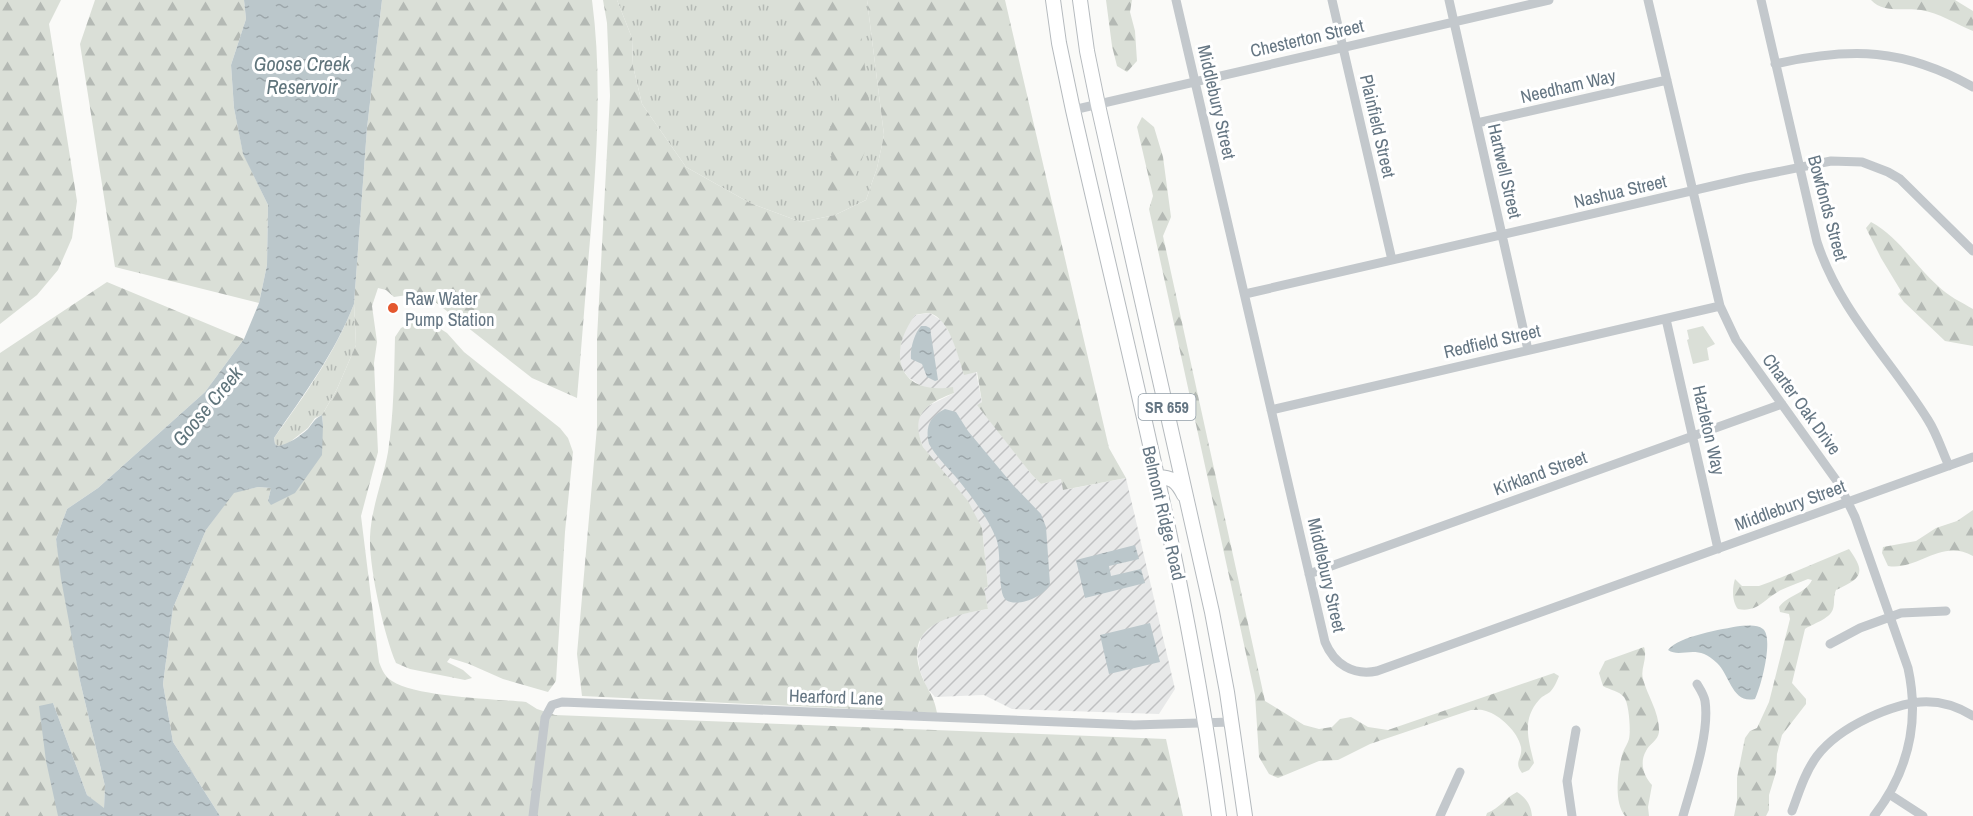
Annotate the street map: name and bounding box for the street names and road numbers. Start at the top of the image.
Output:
street label: Chesterton Street [1248,13,1366,63]
street label: Middlebury Street [1192,42,1242,162]
street label: Needham Way [1518,63,1619,109]
street label: Plainfield Street [1354,72,1402,180]
street label: Hartwell Street [1482,121,1528,221]
street label: Bowfonds Street [1802,152,1854,264]
street label: Nashua Street [1571,168,1669,214]
street label: Redfield Street [1441,318,1543,364]
street label: Charter Oak Drive [1757,348,1847,460]
street label: Hazleton Way [1687,383,1732,478]
road number: SR 659 [1138,394,1196,420]
street label: Belmont Ridge Road [1136,443,1192,583]
street label: Kirkland Street [1490,445,1590,501]
street label: Middlebury Street [1731,473,1849,537]
street label: Middlebury Street [1302,515,1352,635]
street label: Hearford Lane [788,683,884,711]

